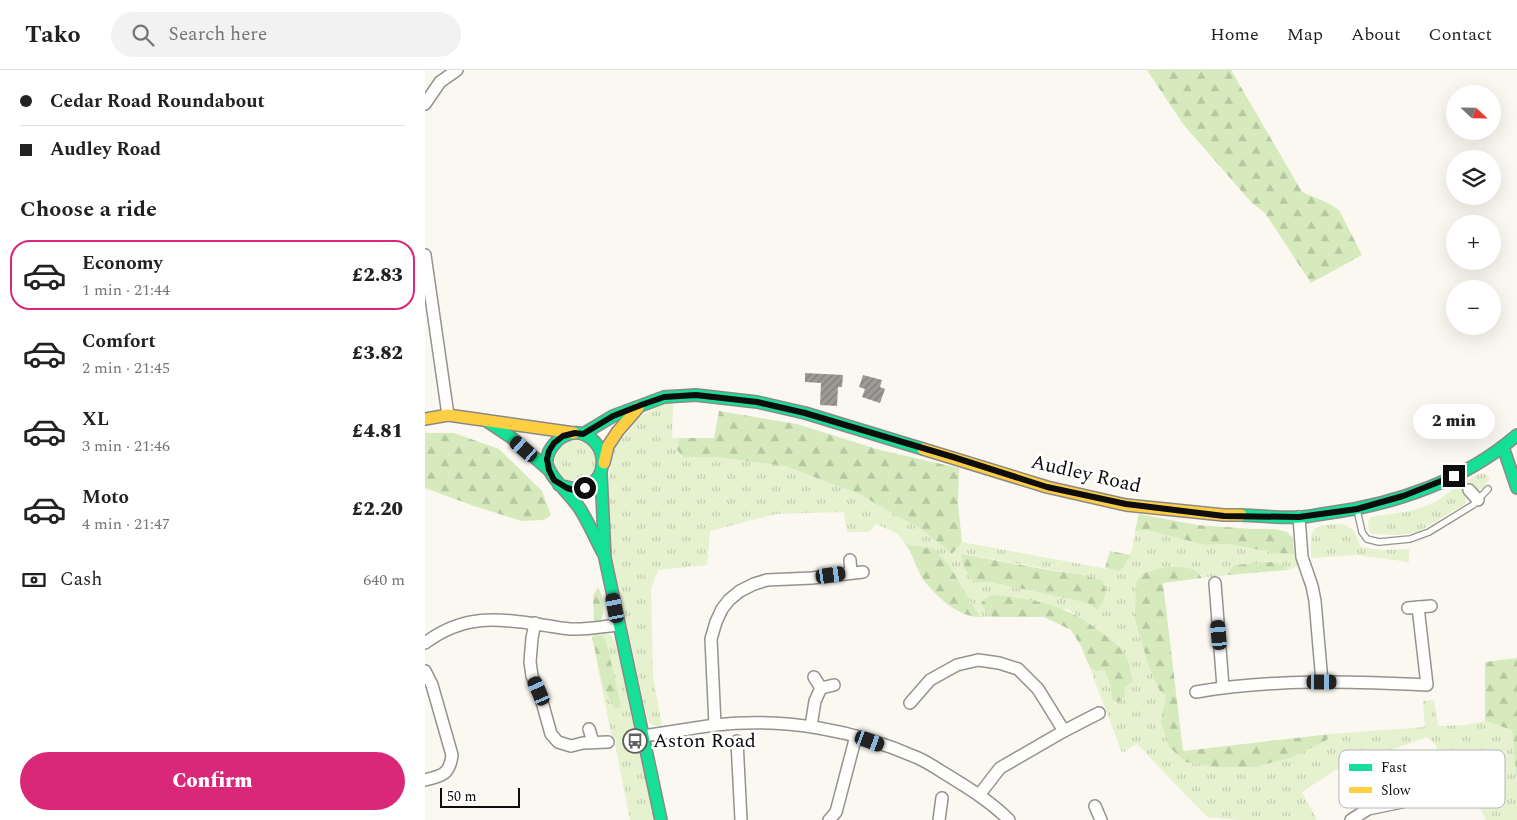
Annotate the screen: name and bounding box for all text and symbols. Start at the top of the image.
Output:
search box [111,12,461,57]
text: Tako [25,17,81,53]
text: Search here [169,20,267,49]
icon: search [129,21,157,49]
text: Home [1210,21,1259,48]
text: Map [1287,21,1323,48]
text: About [1351,21,1401,48]
text: Contact [1429,21,1492,48]
north arrow [1446,85,1501,140]
map controls [1446,85,1501,335]
text: Cedar Road Roundabout [50,87,265,116]
text: Audley Road [50,135,161,164]
button: layers [1446,150,1501,205]
text: Choose a ride [20,193,157,226]
button: + [1446,215,1501,270]
text: Economy [82,249,163,278]
icon: car [22,253,67,298]
text: £2.83 [352,261,403,290]
text: 1 min · 21:44 [82,278,170,302]
button: − [1446,280,1501,335]
text: Comfort [82,327,156,356]
icon: car [22,331,67,376]
text: £3.82 [352,339,403,368]
text: 2 min · 21:45 [82,356,170,380]
callout: 2 min [1413,404,1495,438]
text: XL [82,405,109,434]
icon: car [22,409,67,454]
text: 2 min [1432,409,1476,433]
text: £4.81 [352,417,403,446]
car [507,433,540,465]
text: 3 min · 21:46 [82,434,170,458]
street label: Audley Road [1028,447,1144,501]
route end [1443,465,1465,487]
route start [574,477,596,499]
text: Moto [82,483,129,512]
icon: car [22,487,67,532]
text: £2.20 [352,495,403,524]
text: 4 min · 21:47 [82,512,170,536]
text: Cash [60,565,102,594]
car [815,565,846,585]
icon: cash [20,566,48,594]
text: 640 m [363,568,405,592]
car [604,592,625,624]
car [1210,619,1227,651]
car [526,674,551,708]
car [1307,675,1337,690]
place label: Aston Road [653,726,756,756]
bus stop icon: Aston Road [622,728,648,754]
car [853,729,886,753]
legend [1339,750,1505,808]
button: Confirm [20,752,405,810]
text: Fast [1381,757,1407,778]
text: Slow [1381,780,1411,801]
scale bar [440,785,520,808]
text: 50 m [447,786,477,807]

